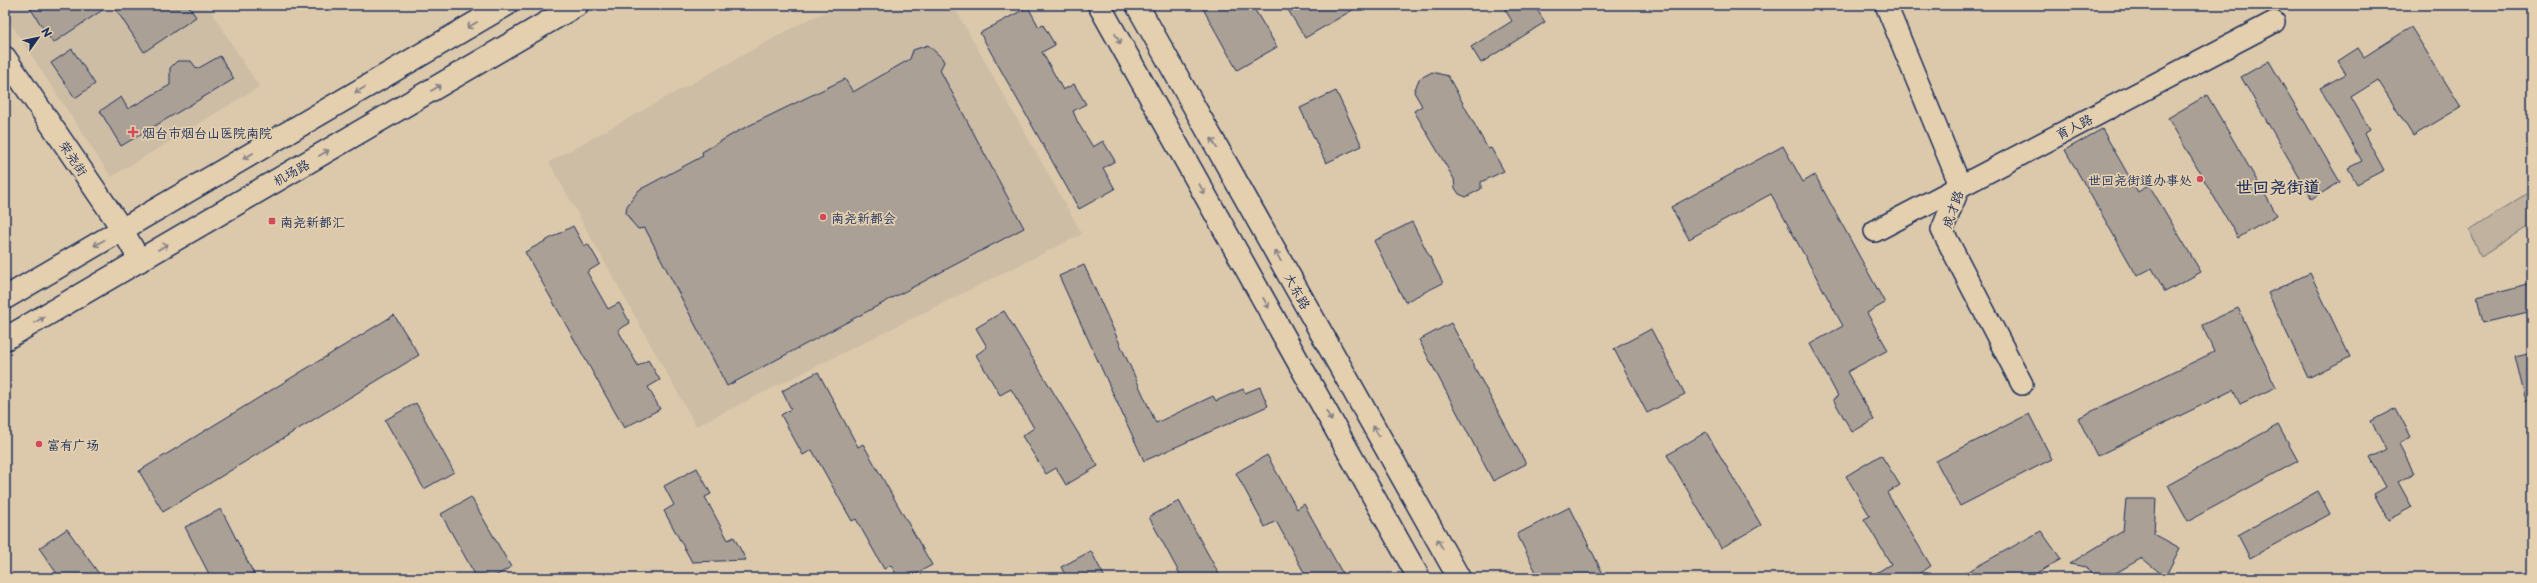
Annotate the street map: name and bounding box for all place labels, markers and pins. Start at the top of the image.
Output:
place label: 烟台市烟台山医院南院 [142,123,272,142]
marker: 烟台市烟台山医院南院 [127,126,139,138]
place label: 世回尧街道办事处 [2088,170,2192,189]
marker: 世回尧街道办事处 [2195,174,2205,184]
place label: 南尧新都会 [831,208,896,227]
place label: 南尧新都汇 [280,212,345,231]
marker: 南尧新都会 [818,212,828,222]
marker: 南尧新都汇 [267,216,277,226]
place label: 富有广场 [47,435,99,454]
marker: 富有广场 [34,439,44,449]

